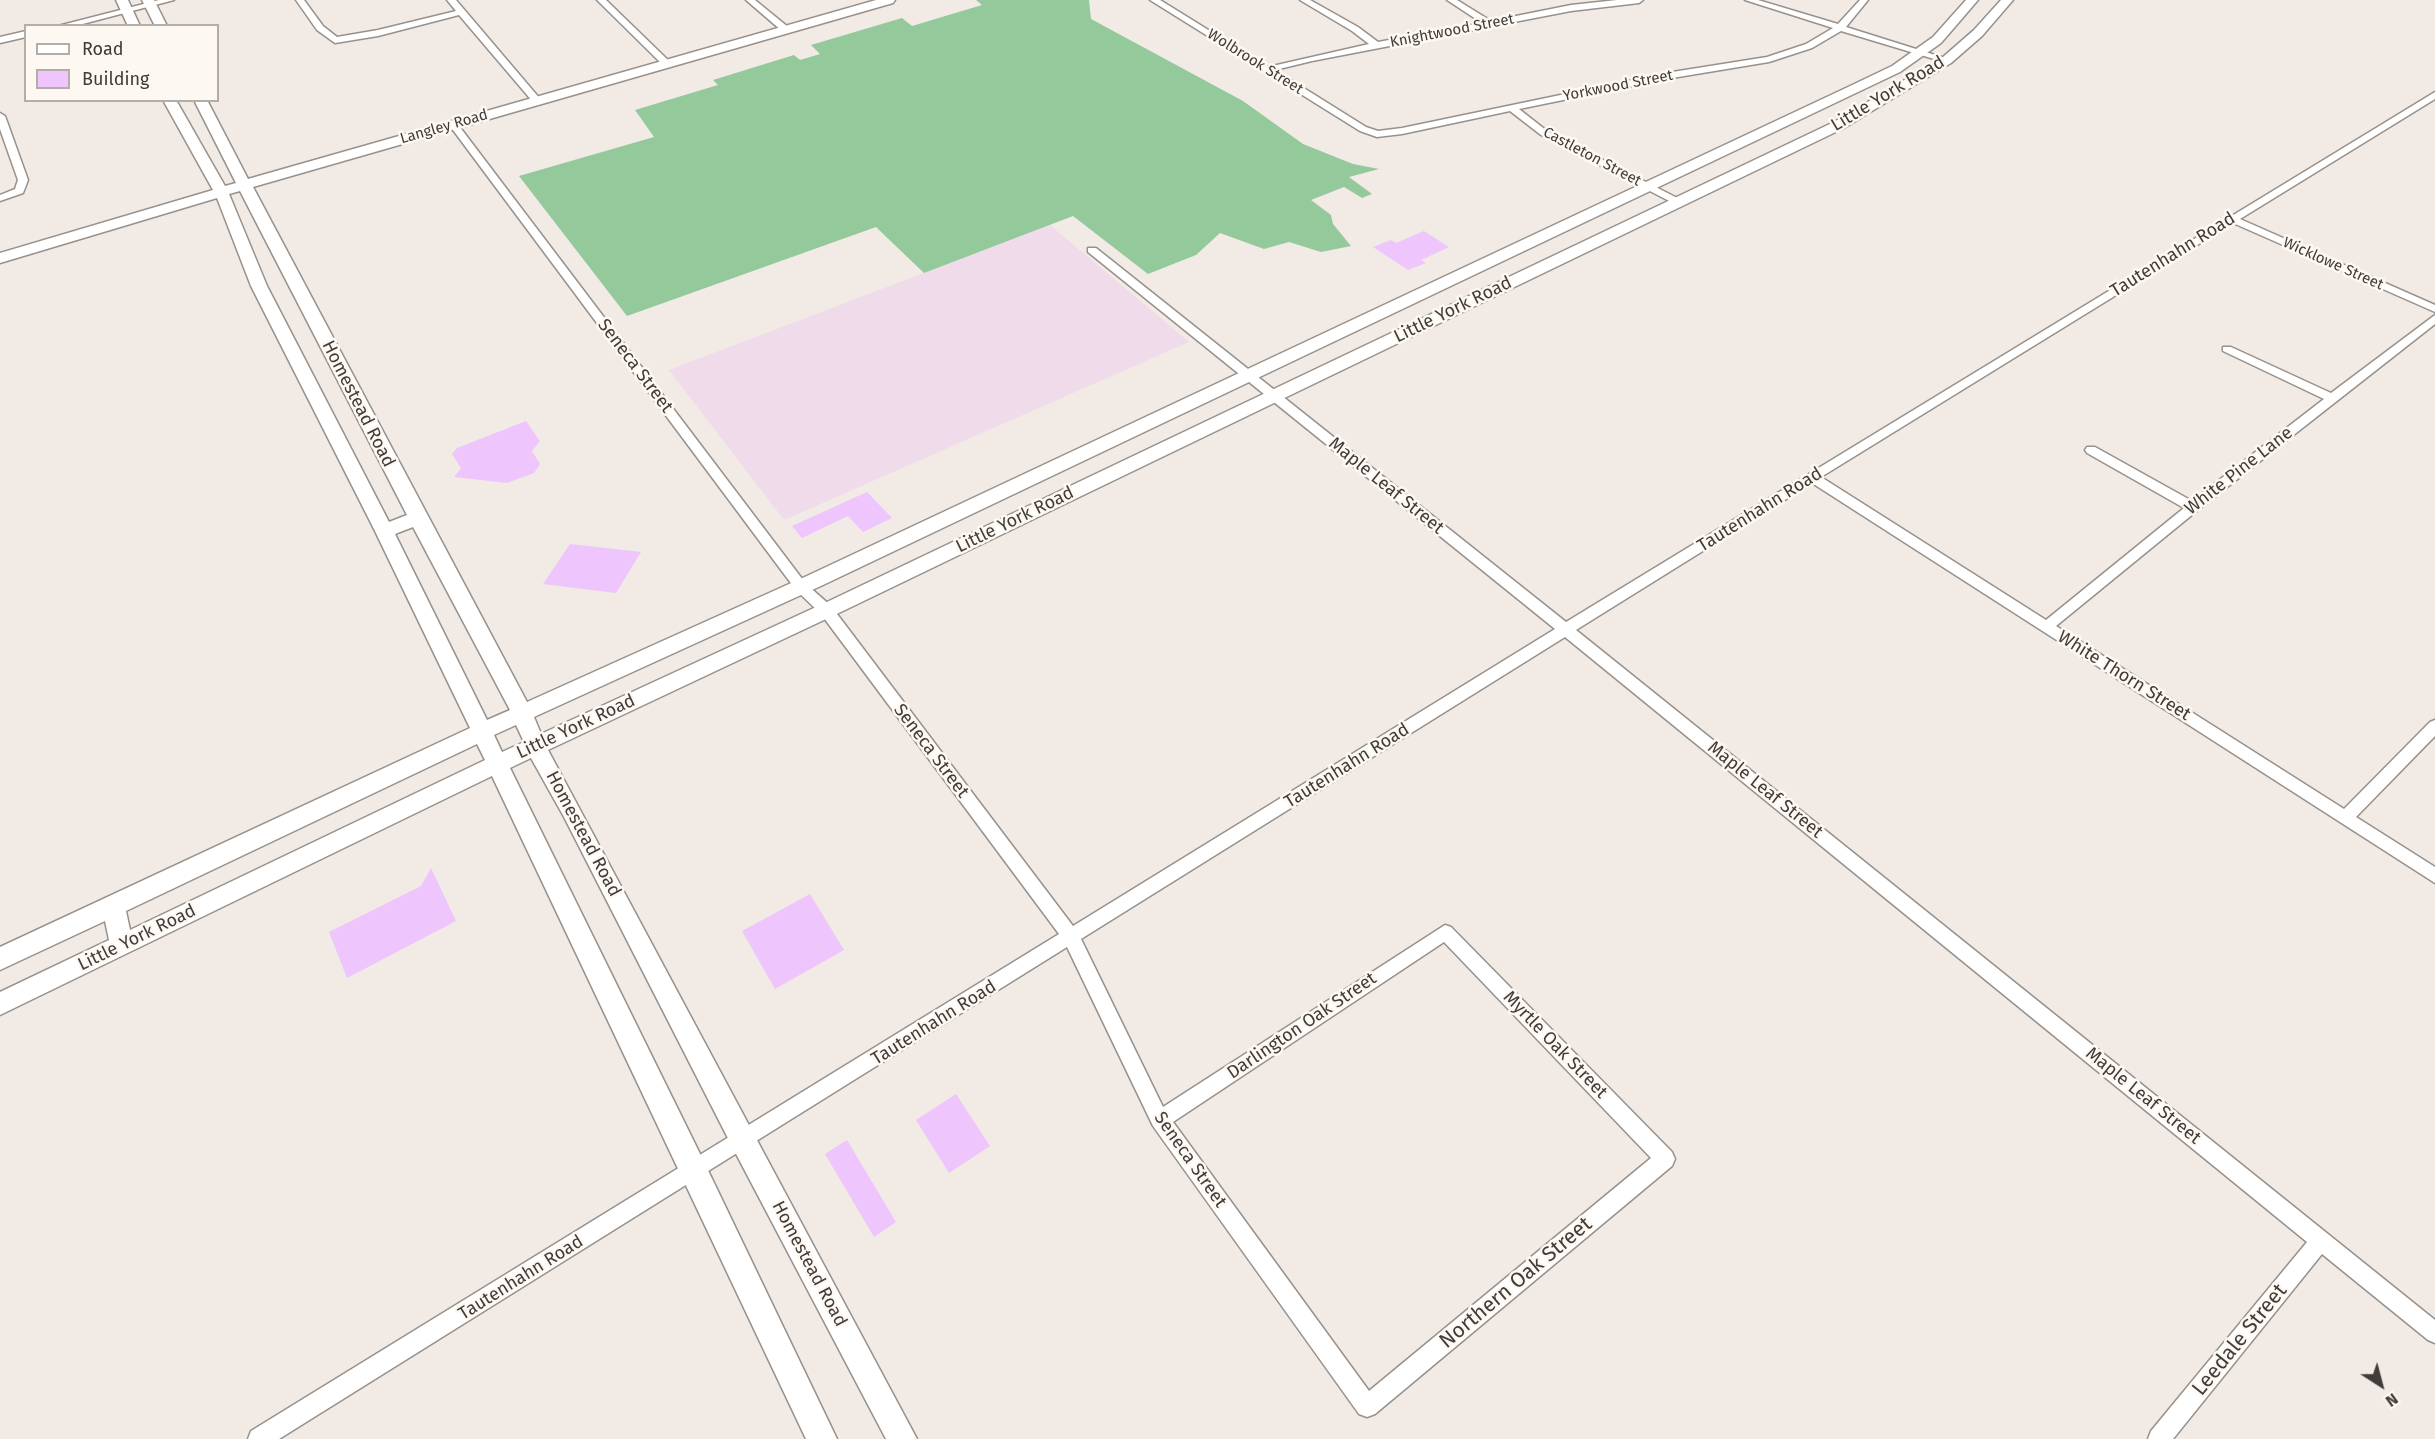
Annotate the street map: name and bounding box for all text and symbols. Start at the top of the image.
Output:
street label: Knightwood Street [1389,10,1515,52]
legend [24,24,219,102]
street label: Wolbrook Street [1204,25,1306,99]
text: Road [82,38,124,60]
street label: Little York Road [1827,52,1949,136]
street label: Yorkwood Street [1562,67,1674,105]
text: Building [82,68,149,90]
street label: Langley Road [398,106,490,148]
street label: Castleton Street [1540,124,1644,190]
street label: Tautenhahn Road [2107,208,2239,302]
street label: Wicklowe Street [2280,234,2386,294]
street label: Little York Road [1391,272,1515,348]
street label: Seneca Street [593,315,677,417]
street label: Homestead Road [317,337,399,471]
street label: White Pine Lane [2181,422,2297,520]
street label: Maple Leaf Street [1324,433,1448,539]
street label: Tautenhahn Road [1694,463,1826,557]
street label: Little York Road [953,482,1077,558]
street label: White Thorn Street [2054,626,2194,726]
street label: Little York Road [513,690,639,764]
street label: Seneca Street [889,700,973,802]
street label: Tautenhahn Road [1281,719,1413,813]
street label: Maple Leaf Street [1703,737,1827,843]
street label: Homestead Road [541,768,625,900]
street label: Little York Road [75,900,199,976]
street label: Darlington Oak Street [1223,968,1381,1084]
street label: Tautenhahn Road [868,976,1000,1070]
street label: Myrtle Oak Street [1498,987,1612,1103]
street label: Maple Leaf Street [2081,1043,2205,1149]
street label: Seneca Street [1149,1108,1231,1212]
street label: Homestead Road [767,1198,851,1330]
street label: Northern Oak Street [1435,1212,1597,1354]
street label: Tautenhahn Road [455,1231,587,1325]
street label: Leedale Street [2187,1279,2293,1401]
north arrow [2351,1355,2411,1415]
text: N [2382,1389,2402,1411]

